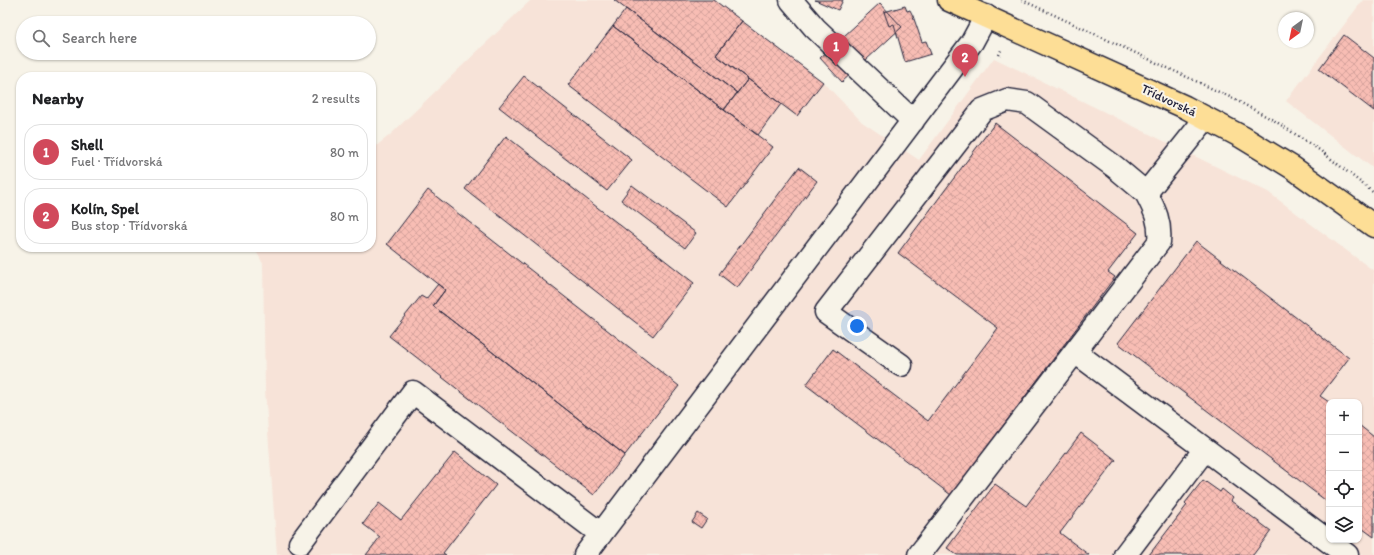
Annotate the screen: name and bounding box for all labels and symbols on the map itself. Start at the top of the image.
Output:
north arrow [1278,12,1314,48]
pin: 1 [823,33,849,66]
pin: 2 [952,44,978,77]
street label: Třídvorská [1139,81,1199,119]
your location [847,316,867,336]

